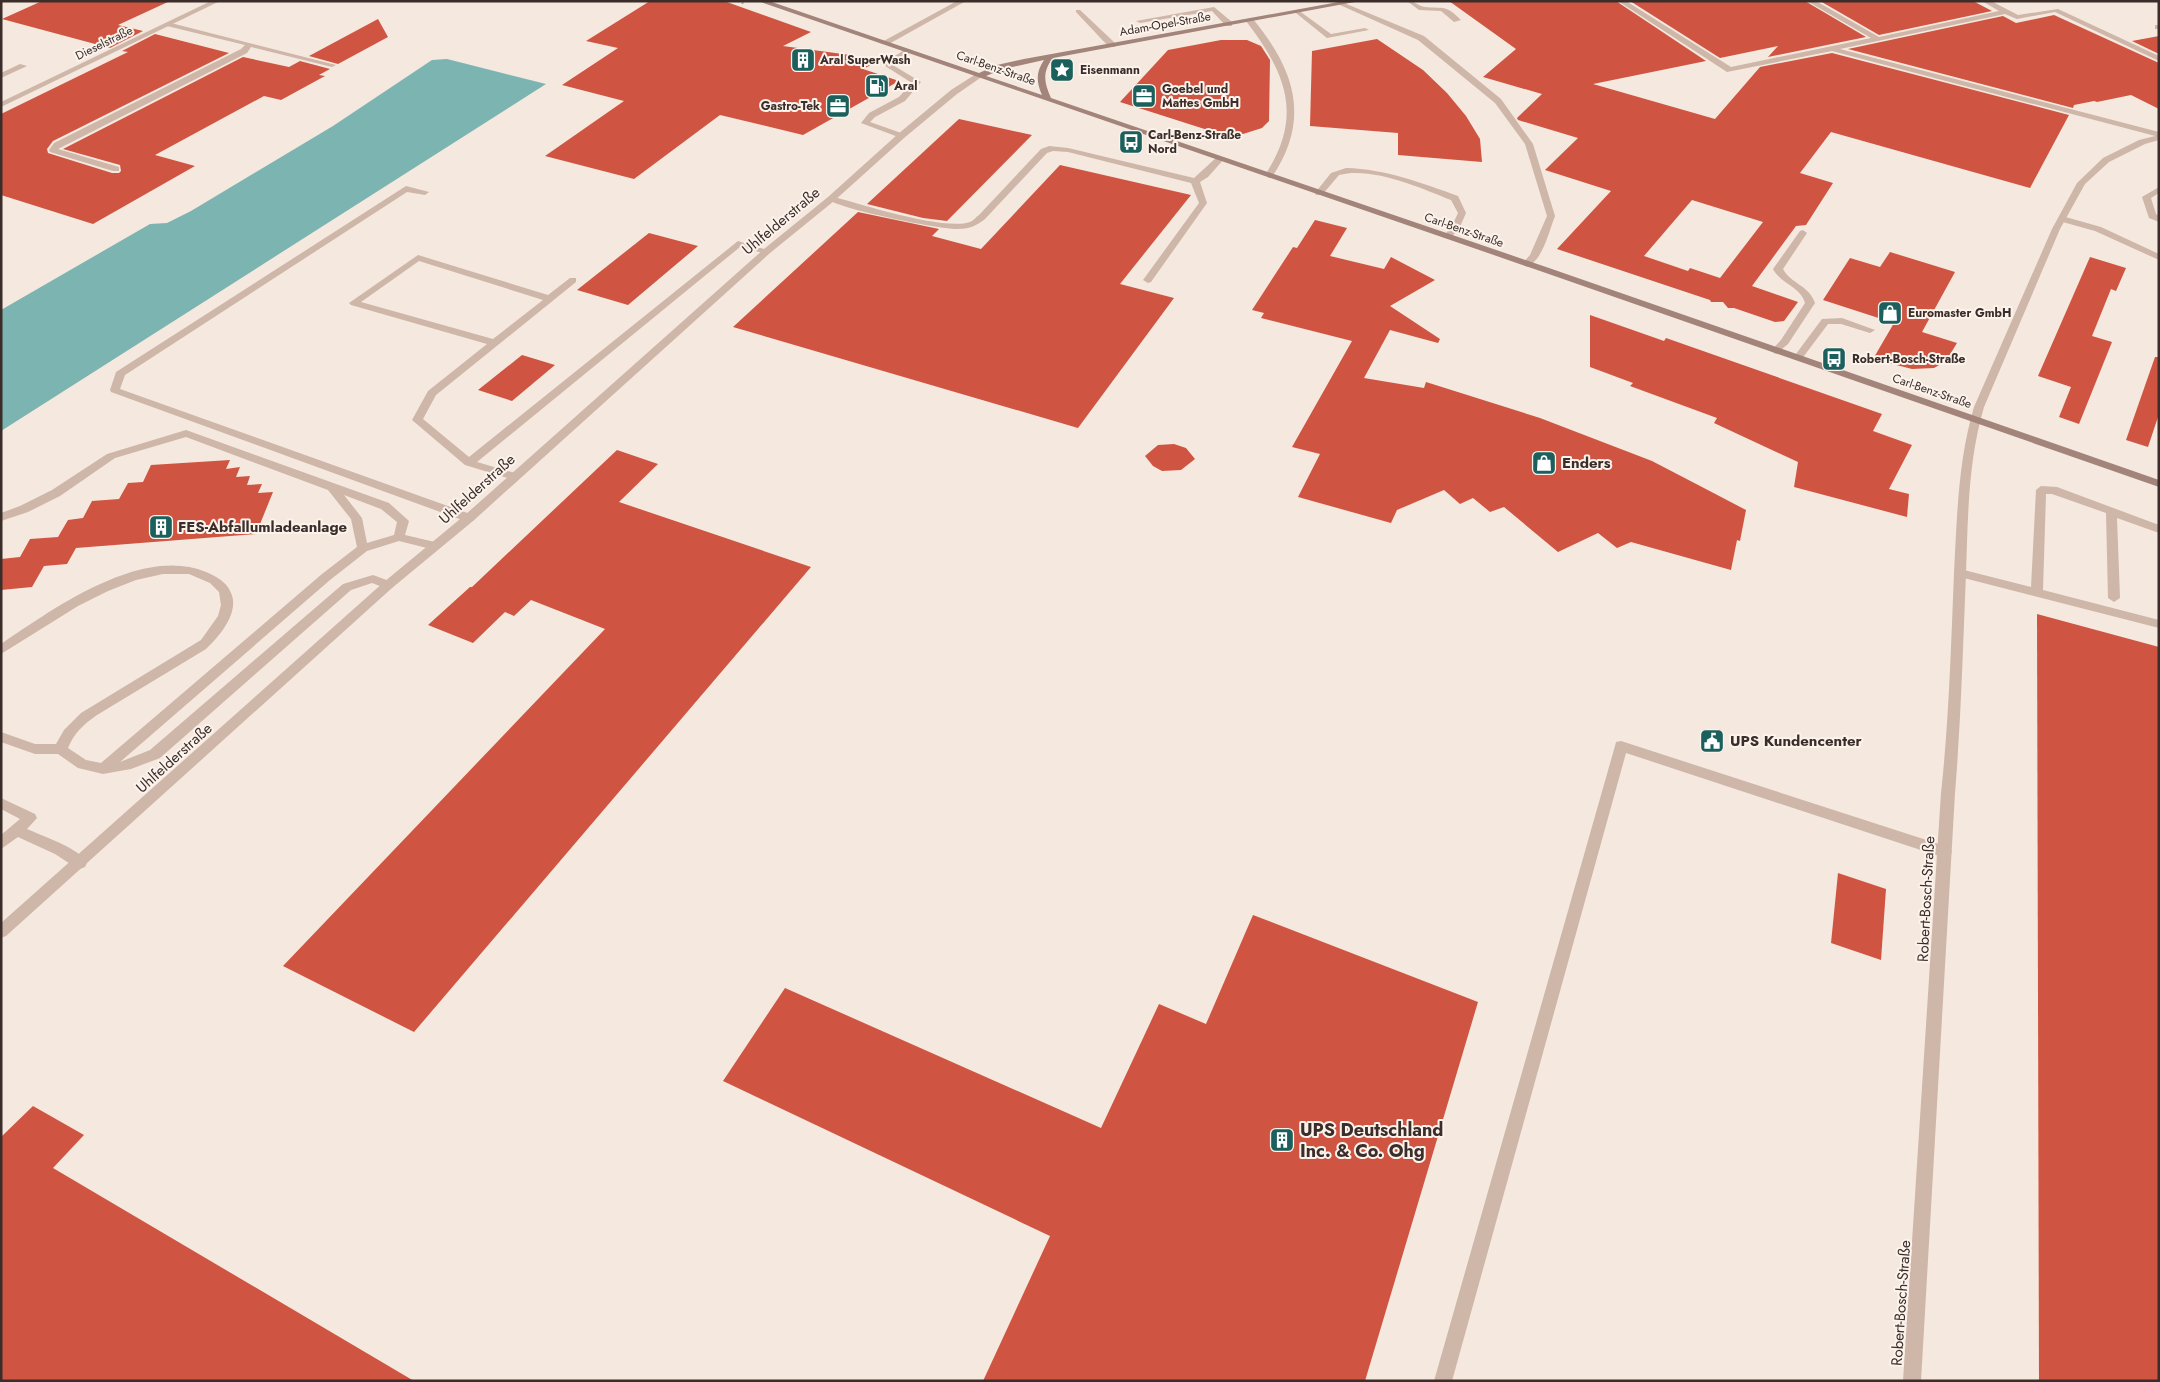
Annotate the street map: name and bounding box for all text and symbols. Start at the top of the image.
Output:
street label: Adam-Opel-Straße [1118,7,1212,41]
street label: Dieselstraße [72,21,136,65]
street label: Carl-Benz-Straße [954,46,1038,90]
building icon: Aral SuperWash [790,47,816,73]
place label: Aral SuperWash [819,51,911,69]
place icon: Eisenmann [1049,57,1075,83]
place label: Eisenmann [1080,61,1140,79]
fuel station icon: Aral [864,73,890,99]
place label: Aral [893,77,917,95]
place label: Goebel und Mattes GmbH [1162,80,1239,112]
office icon: Goebel und Mattes GmbH [1131,83,1157,109]
office icon: Gastro-Tek [825,93,851,119]
place label: Gastro-Tek [761,97,820,115]
place label: Carl-Benz-Straße Nord [1148,126,1241,158]
bus stop icon: Carl-Benz-Straße Nord [1118,129,1144,155]
street label: Uhlfelderstraße [737,182,825,260]
street label: Carl-Benz-Straße [1422,208,1506,252]
shop icon: Euromaster GmbH [1877,300,1903,326]
place label: Euromaster GmbH [1908,304,2011,322]
bus stop icon: Robert-Bosch-Straße [1821,346,1847,372]
place label: Robert-Bosch-Straße [1852,350,1965,368]
street label: Carl-Benz-Straße [1890,369,1974,413]
street label: Uhlfelderstraße [434,449,520,529]
shop icon: Enders [1531,450,1557,476]
place label: Enders [1562,452,1611,474]
building icon: FES-Abfallumladeanlage [148,514,174,540]
place label: FES-Abfallumladeanlage [178,516,348,538]
street label: Uhlfelderstraße [131,718,217,798]
public building icon: UPS Kundencenter [1699,728,1725,754]
place label: UPS Kundencenter [1730,730,1862,752]
street label: Robert-Bosch-Straße [1912,835,1940,962]
place label: UPS Deutschland Inc. & Co. Ohg [1300,1117,1443,1164]
building icon: UPS Deutschland Inc. & Co. Ohg [1269,1127,1295,1153]
street label: Robert-Bosch-Straße [1886,1239,1916,1367]

